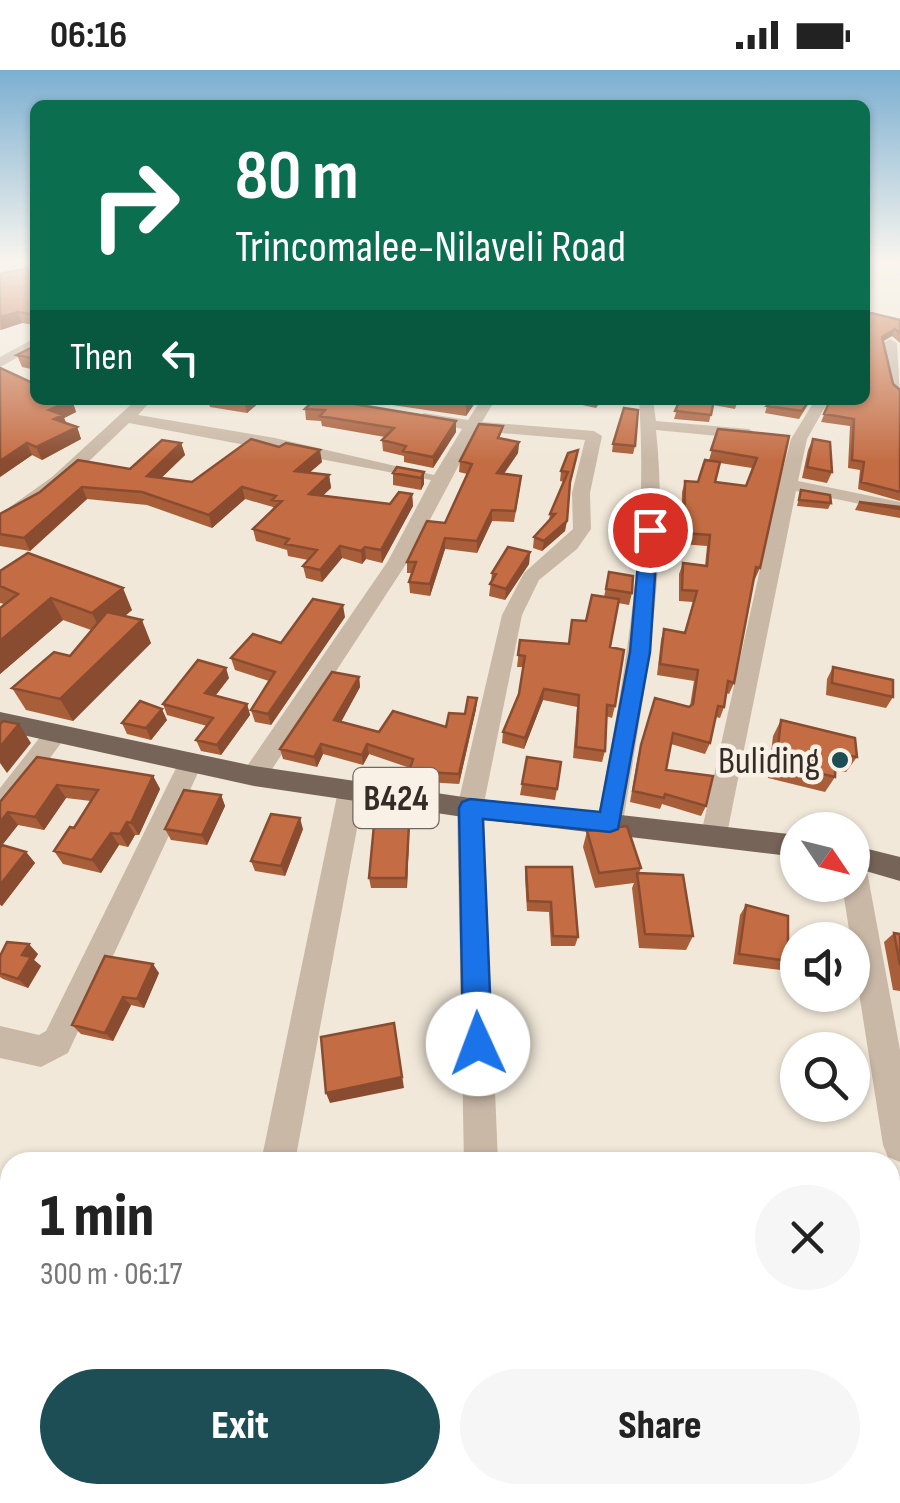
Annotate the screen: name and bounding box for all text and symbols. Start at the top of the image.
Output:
text: 06:16 [50,13,127,58]
text: 80 m [235,135,359,219]
icon: right [70,140,200,270]
text: Trincomalee-Nilaveli Road [235,220,626,275]
icon: left [153,330,208,385]
text: Then [70,335,133,380]
pin [608,488,693,573]
icon: arrive [623,503,678,558]
place label: Buliding [718,739,820,784]
marker: Buliding [829,749,851,771]
road number: B424 [354,768,438,828]
north arrow [780,812,870,902]
map controls [780,812,870,1122]
button: sound [780,922,870,1012]
position arrow [426,992,530,1096]
button: search [780,1032,870,1122]
text: 1 min [40,1181,154,1253]
button: close [755,1185,860,1290]
text: 300 m · 06:17 [40,1255,182,1294]
button: Exit [40,1369,440,1484]
button: Share [460,1369,860,1484]

